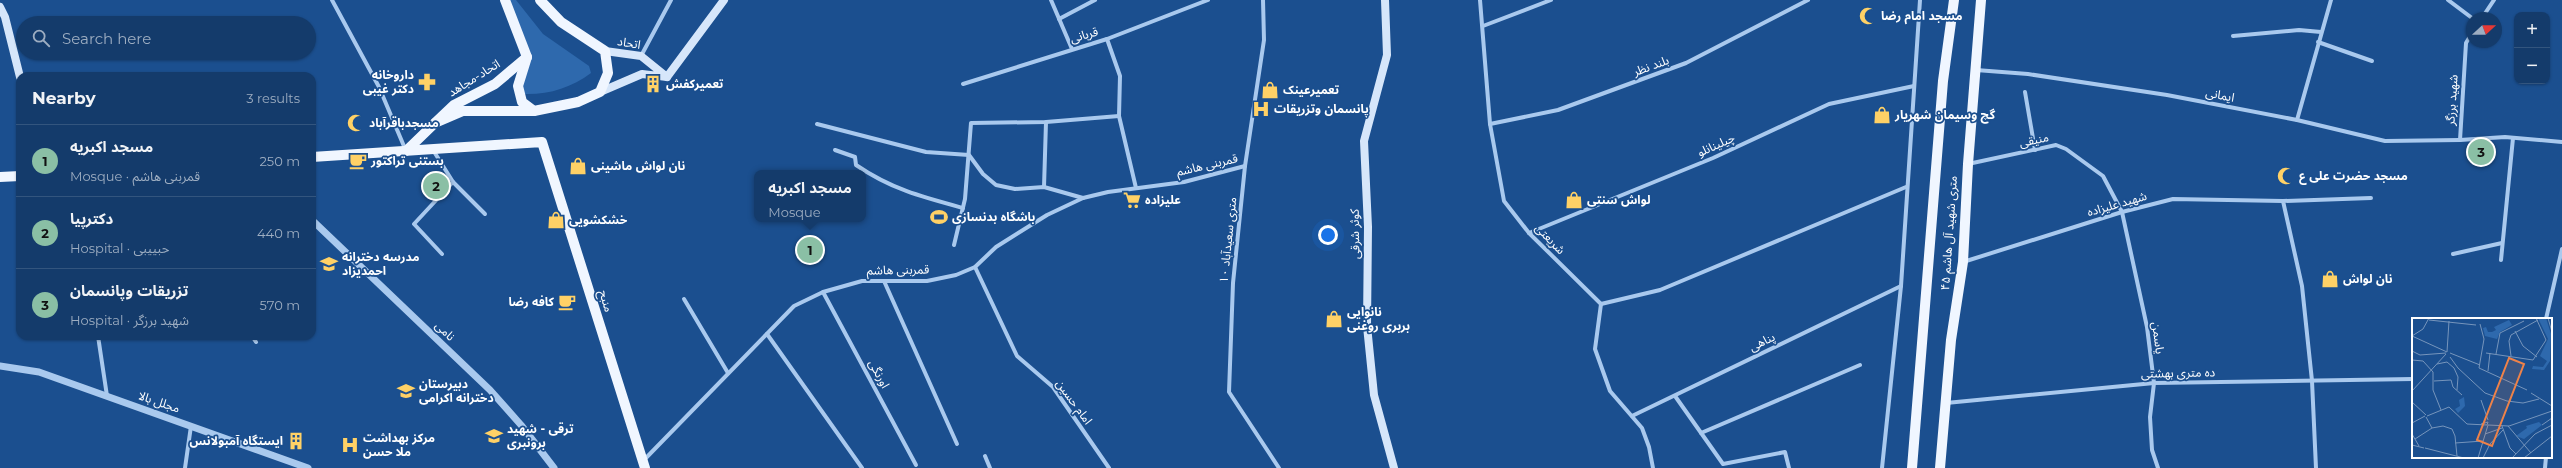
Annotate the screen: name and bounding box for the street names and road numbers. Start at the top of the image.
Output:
street label: قربانی [1068,23,1100,46]
street label: اتحاد [616,33,642,52]
street label: بلند نظر [1630,52,1671,79]
street label: اتحاد-مجاهد [445,56,503,99]
street label: شهید برزگر [2442,74,2461,127]
street label: ایمانی [2204,84,2236,105]
street label: منیقی [2018,129,2050,150]
street label: چیلینانلو [1695,130,1737,160]
street label: قمربنی هاشم [1175,150,1239,181]
street label: ۴۵ متری شهید آل هاشم [1937,175,1962,291]
street label: شهید علیزاده [2085,188,2149,219]
street label: ۱۰ متری سعیدآباد [1216,196,1240,284]
street label: کوثر شرقی [1347,208,1362,259]
street label: شریعتی [1532,220,1569,257]
street label: قمربنی هاشم [867,261,929,280]
street label: منبح [594,288,617,314]
street label: نامی [432,318,458,344]
street label: یاسمن [2149,321,2168,355]
street label: پناهی [1746,329,1778,355]
street label: اورنگی [866,357,893,391]
street label: ده متری بهشتی [2141,364,2216,381]
street label: امام حسین [1051,376,1096,428]
street label: مجلل بالا [136,387,182,416]

